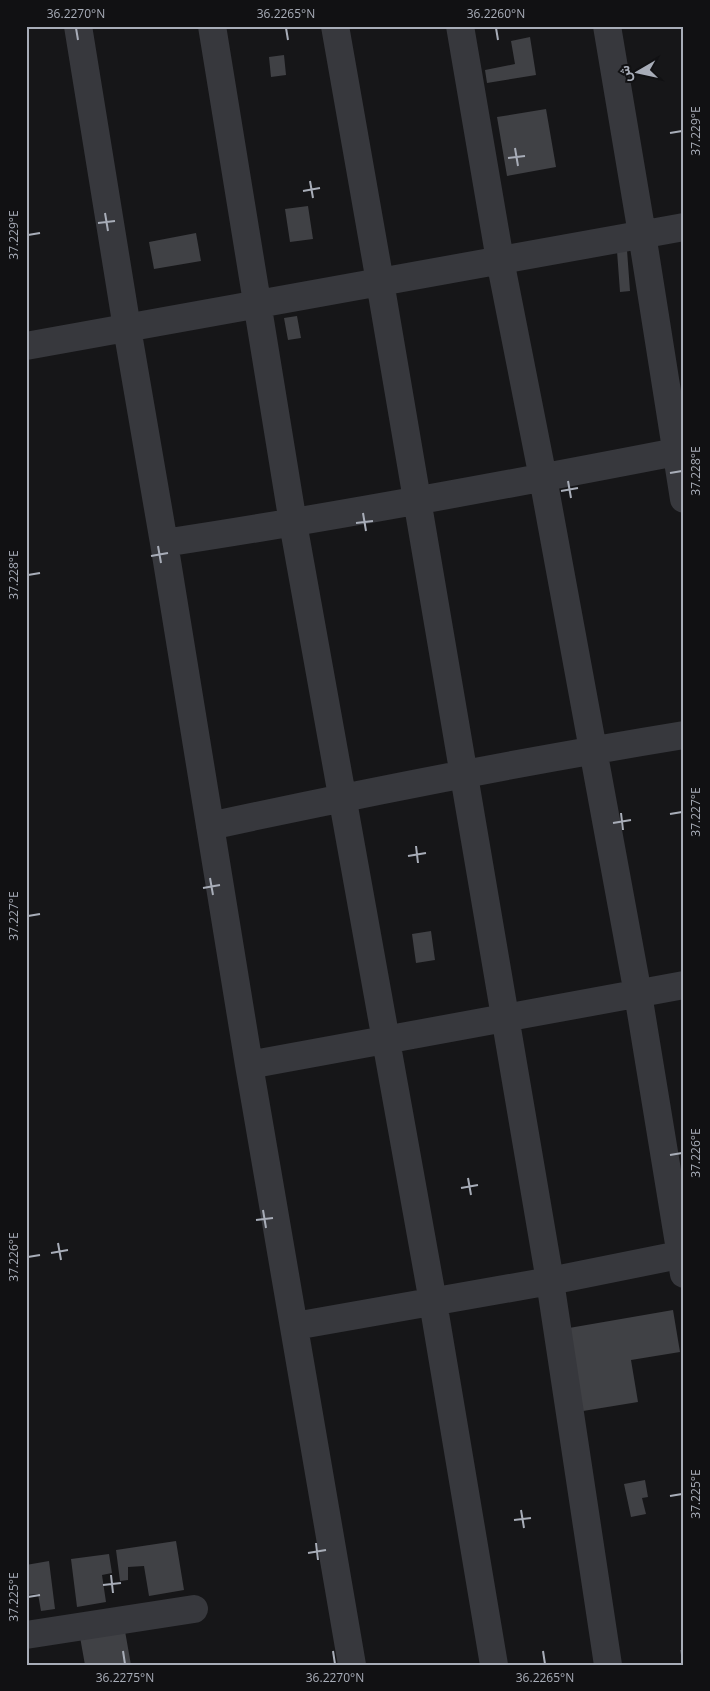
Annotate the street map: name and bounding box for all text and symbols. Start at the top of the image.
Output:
text: 36.2270°N [47,5,105,22]
text: 36.2265°N [257,5,315,22]
text: 36.2260°N [467,5,525,22]
north arrow [612,48,662,98]
text: ش [614,64,635,84]
text: 37.229°E [687,106,704,156]
text: 37.229°E [5,210,22,260]
text: 37.228°E [687,446,704,496]
text: 37.228°E [5,550,22,600]
text: 37.227°E [687,787,704,837]
text: 37.227°E [5,891,22,941]
text: 37.226°E [687,1128,704,1178]
text: 37.226°E [5,1232,22,1282]
text: 37.225°E [687,1469,704,1519]
text: 37.225°E [5,1572,22,1622]
text: 36.2275°N [96,1669,154,1686]
text: 36.2270°N [306,1669,364,1686]
text: 36.2265°N [516,1669,574,1686]

